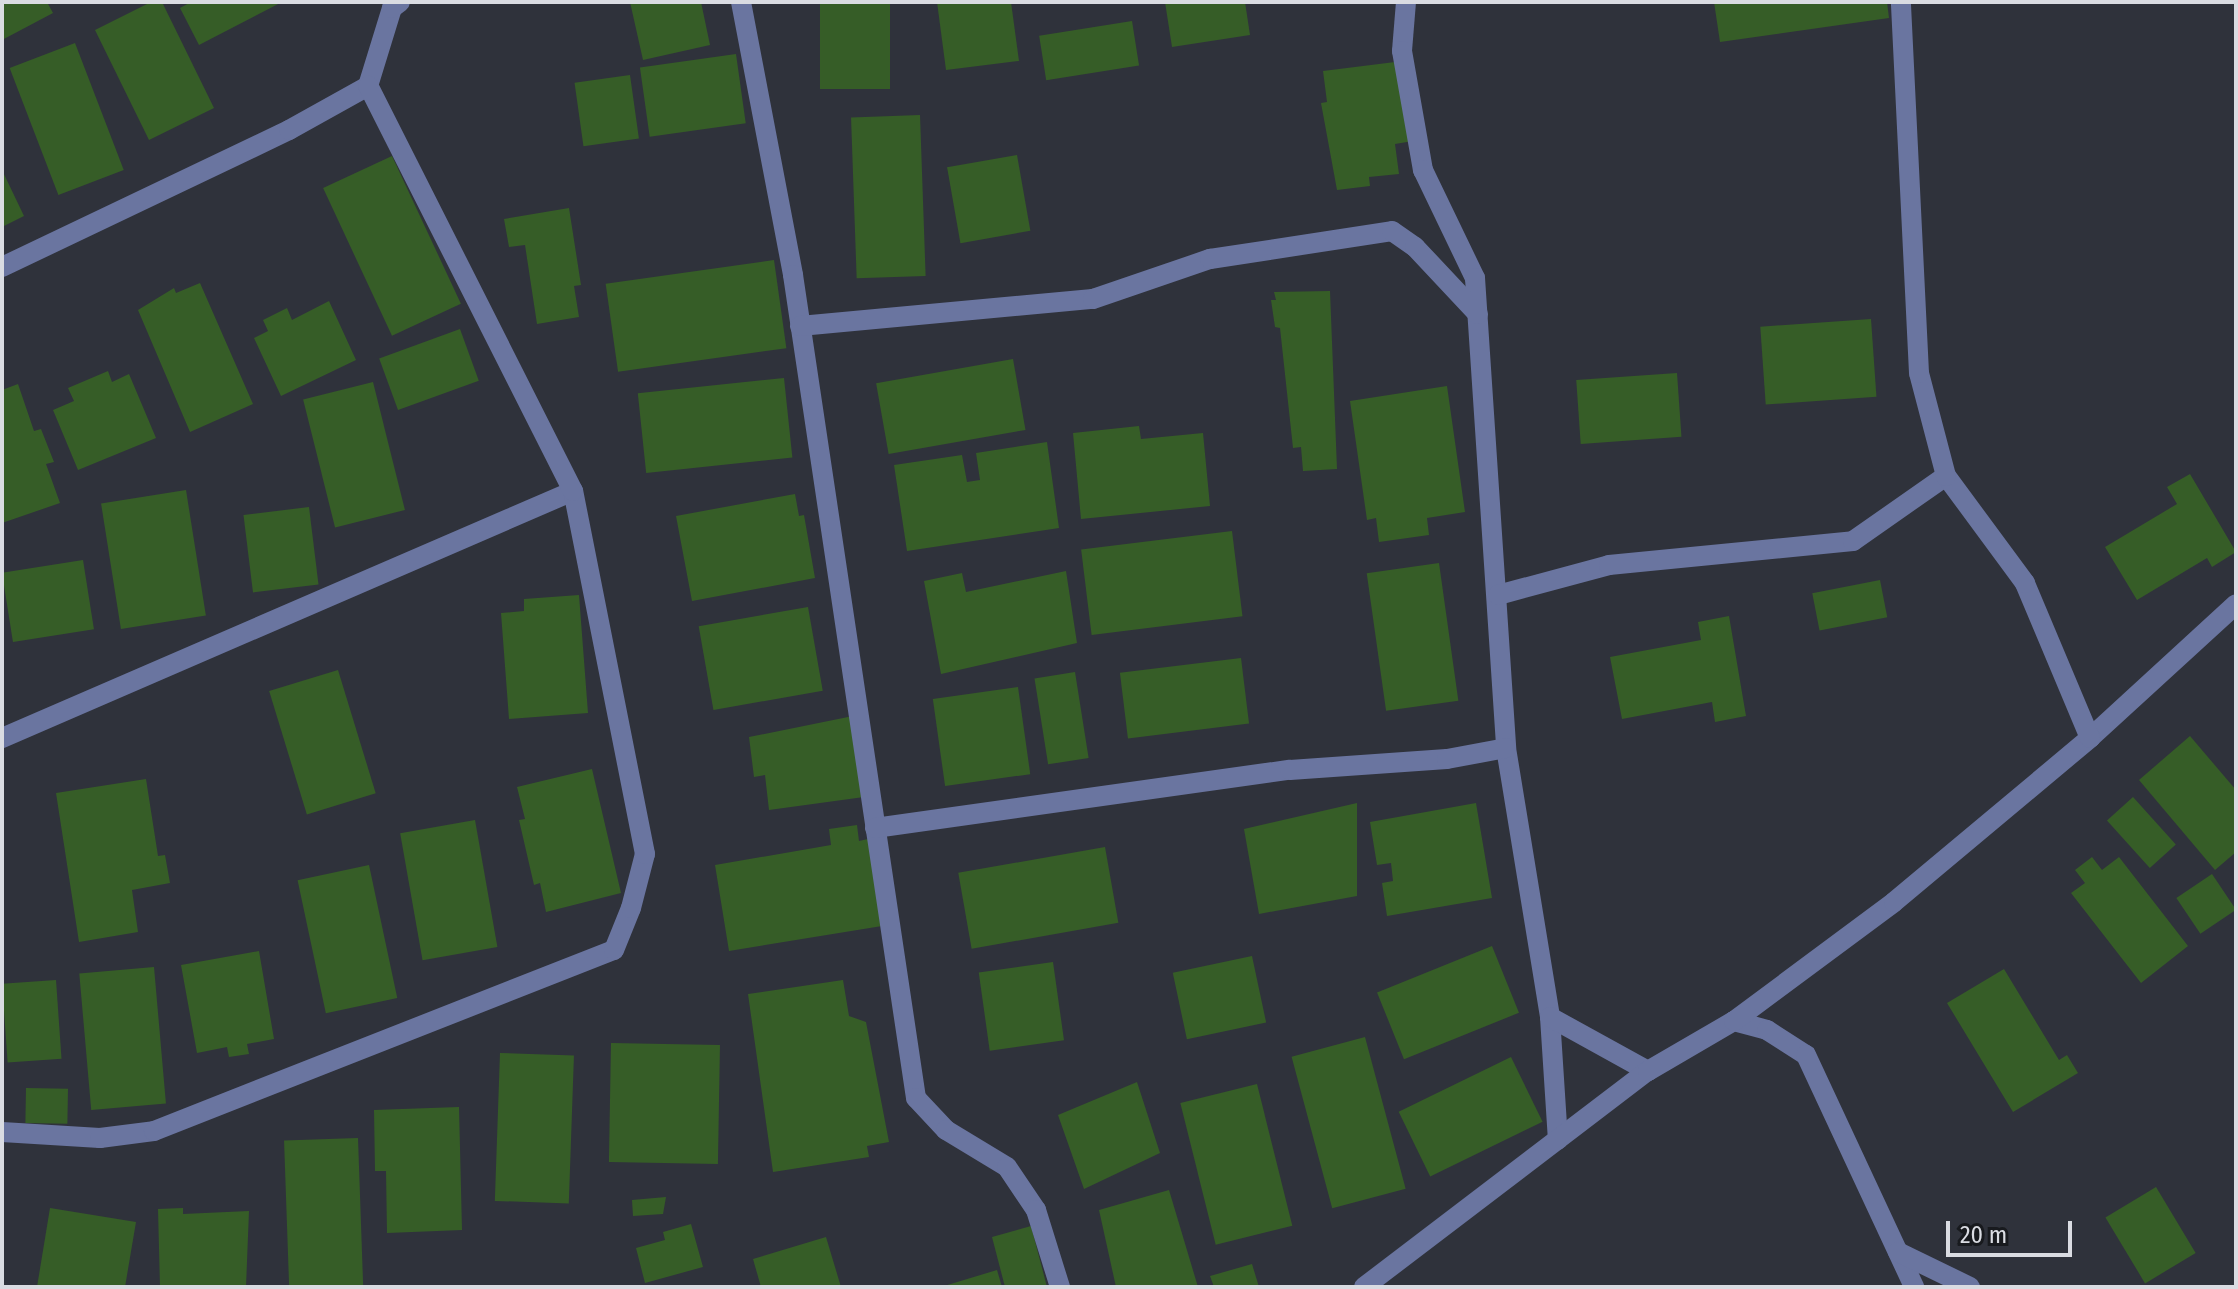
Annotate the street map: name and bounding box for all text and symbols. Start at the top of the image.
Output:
scale bar [1950,1205,2076,1255]
text: 20 m [1960,1221,2007,1249]

